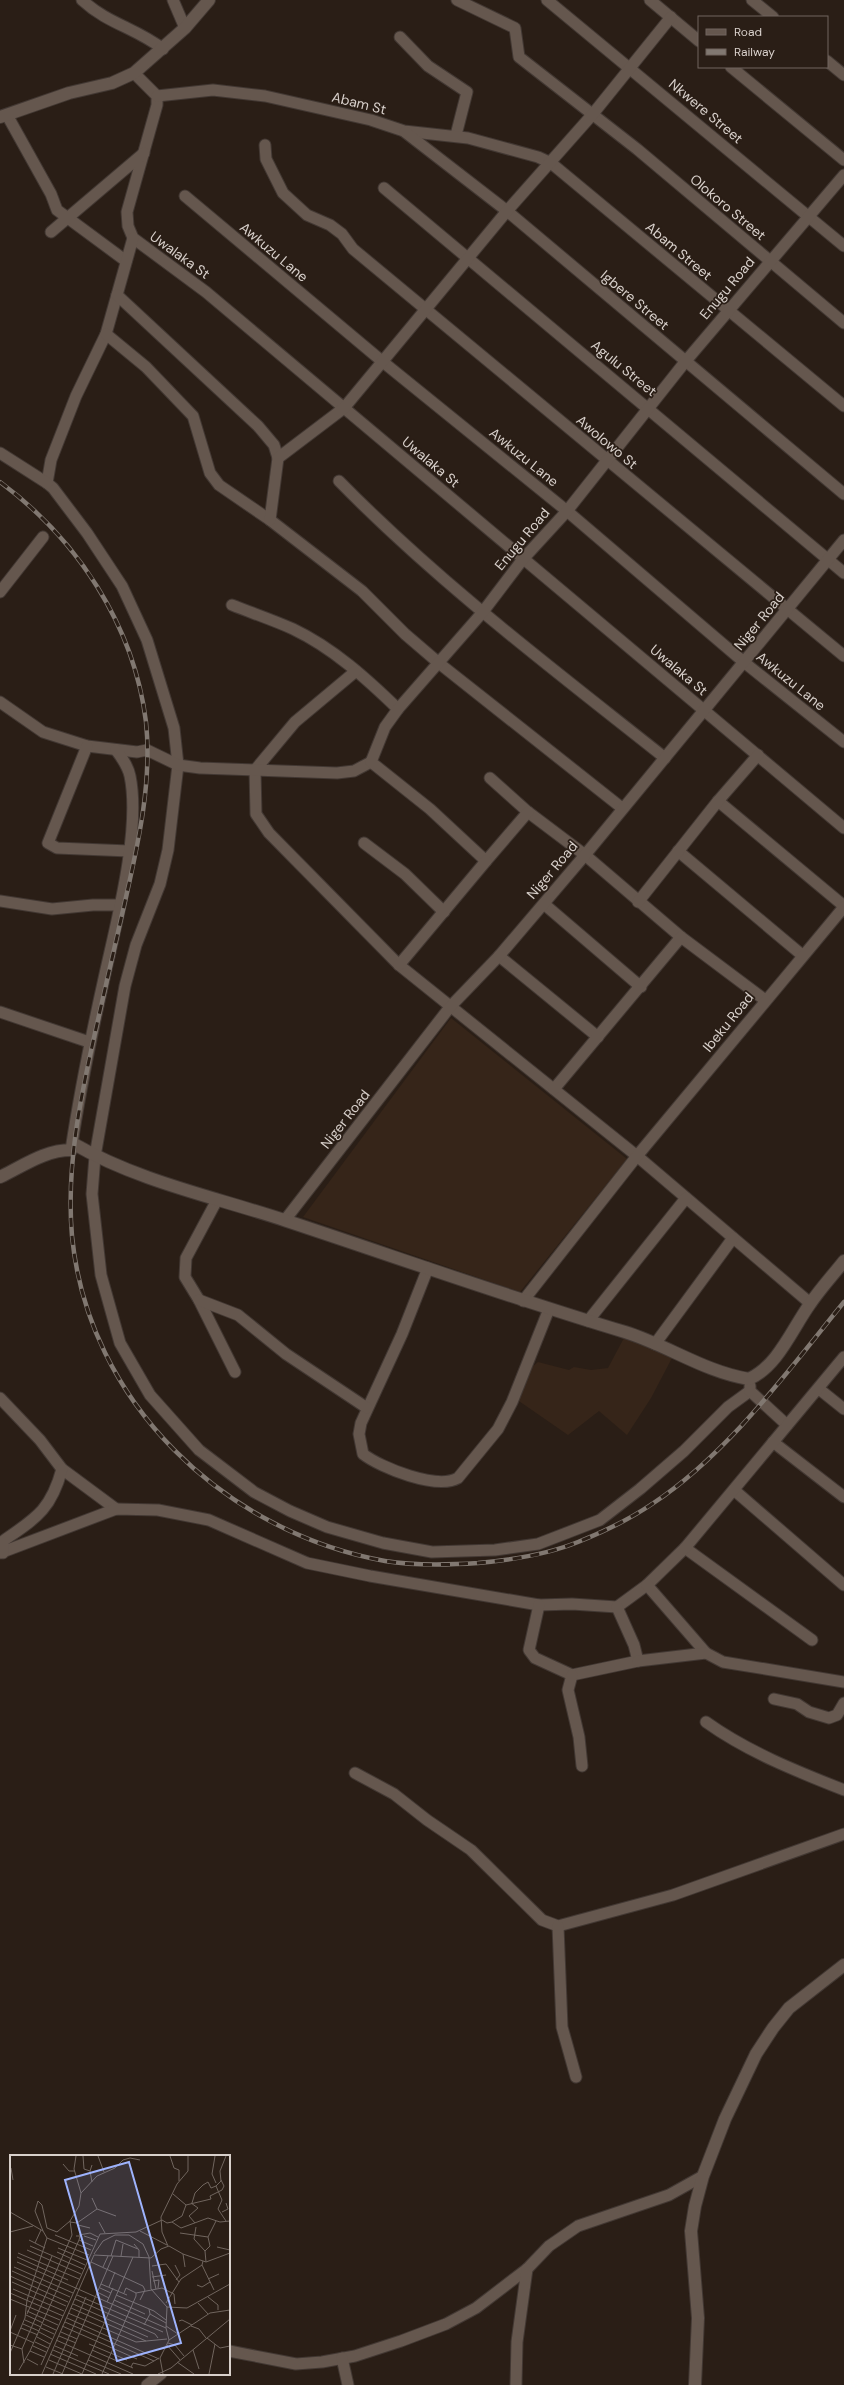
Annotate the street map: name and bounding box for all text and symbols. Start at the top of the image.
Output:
legend [698,16,828,68]
text: Road [734,24,762,40]
text: Railway [734,44,775,60]
street label: Nkwere Street [665,75,747,147]
street label: Abam St [330,88,388,118]
street label: Olokoro Street [686,170,770,244]
street label: Awkuzu Lane [236,218,312,286]
street label: Abam Street [642,218,716,284]
street label: Uwalaka St [146,227,214,283]
street label: Enugu Road [696,253,758,323]
street label: Igbere Street [597,266,673,334]
street label: Agulu Street [587,336,661,400]
street label: Awolowo St [573,411,641,473]
street label: Awkuzu Lane [486,424,562,490]
street label: Uwalaka St [398,433,464,491]
street label: Enugu Road [491,504,553,574]
street label: Niger Road [730,588,788,654]
street label: Uwalaka St [646,641,712,699]
street label: Awkuzu Lane [753,648,829,714]
street label: Niger Road [523,837,581,903]
street label: Ibeku Road [699,989,757,1055]
street label: Niger Road [316,1086,374,1152]
inset map [10,2155,230,2375]

